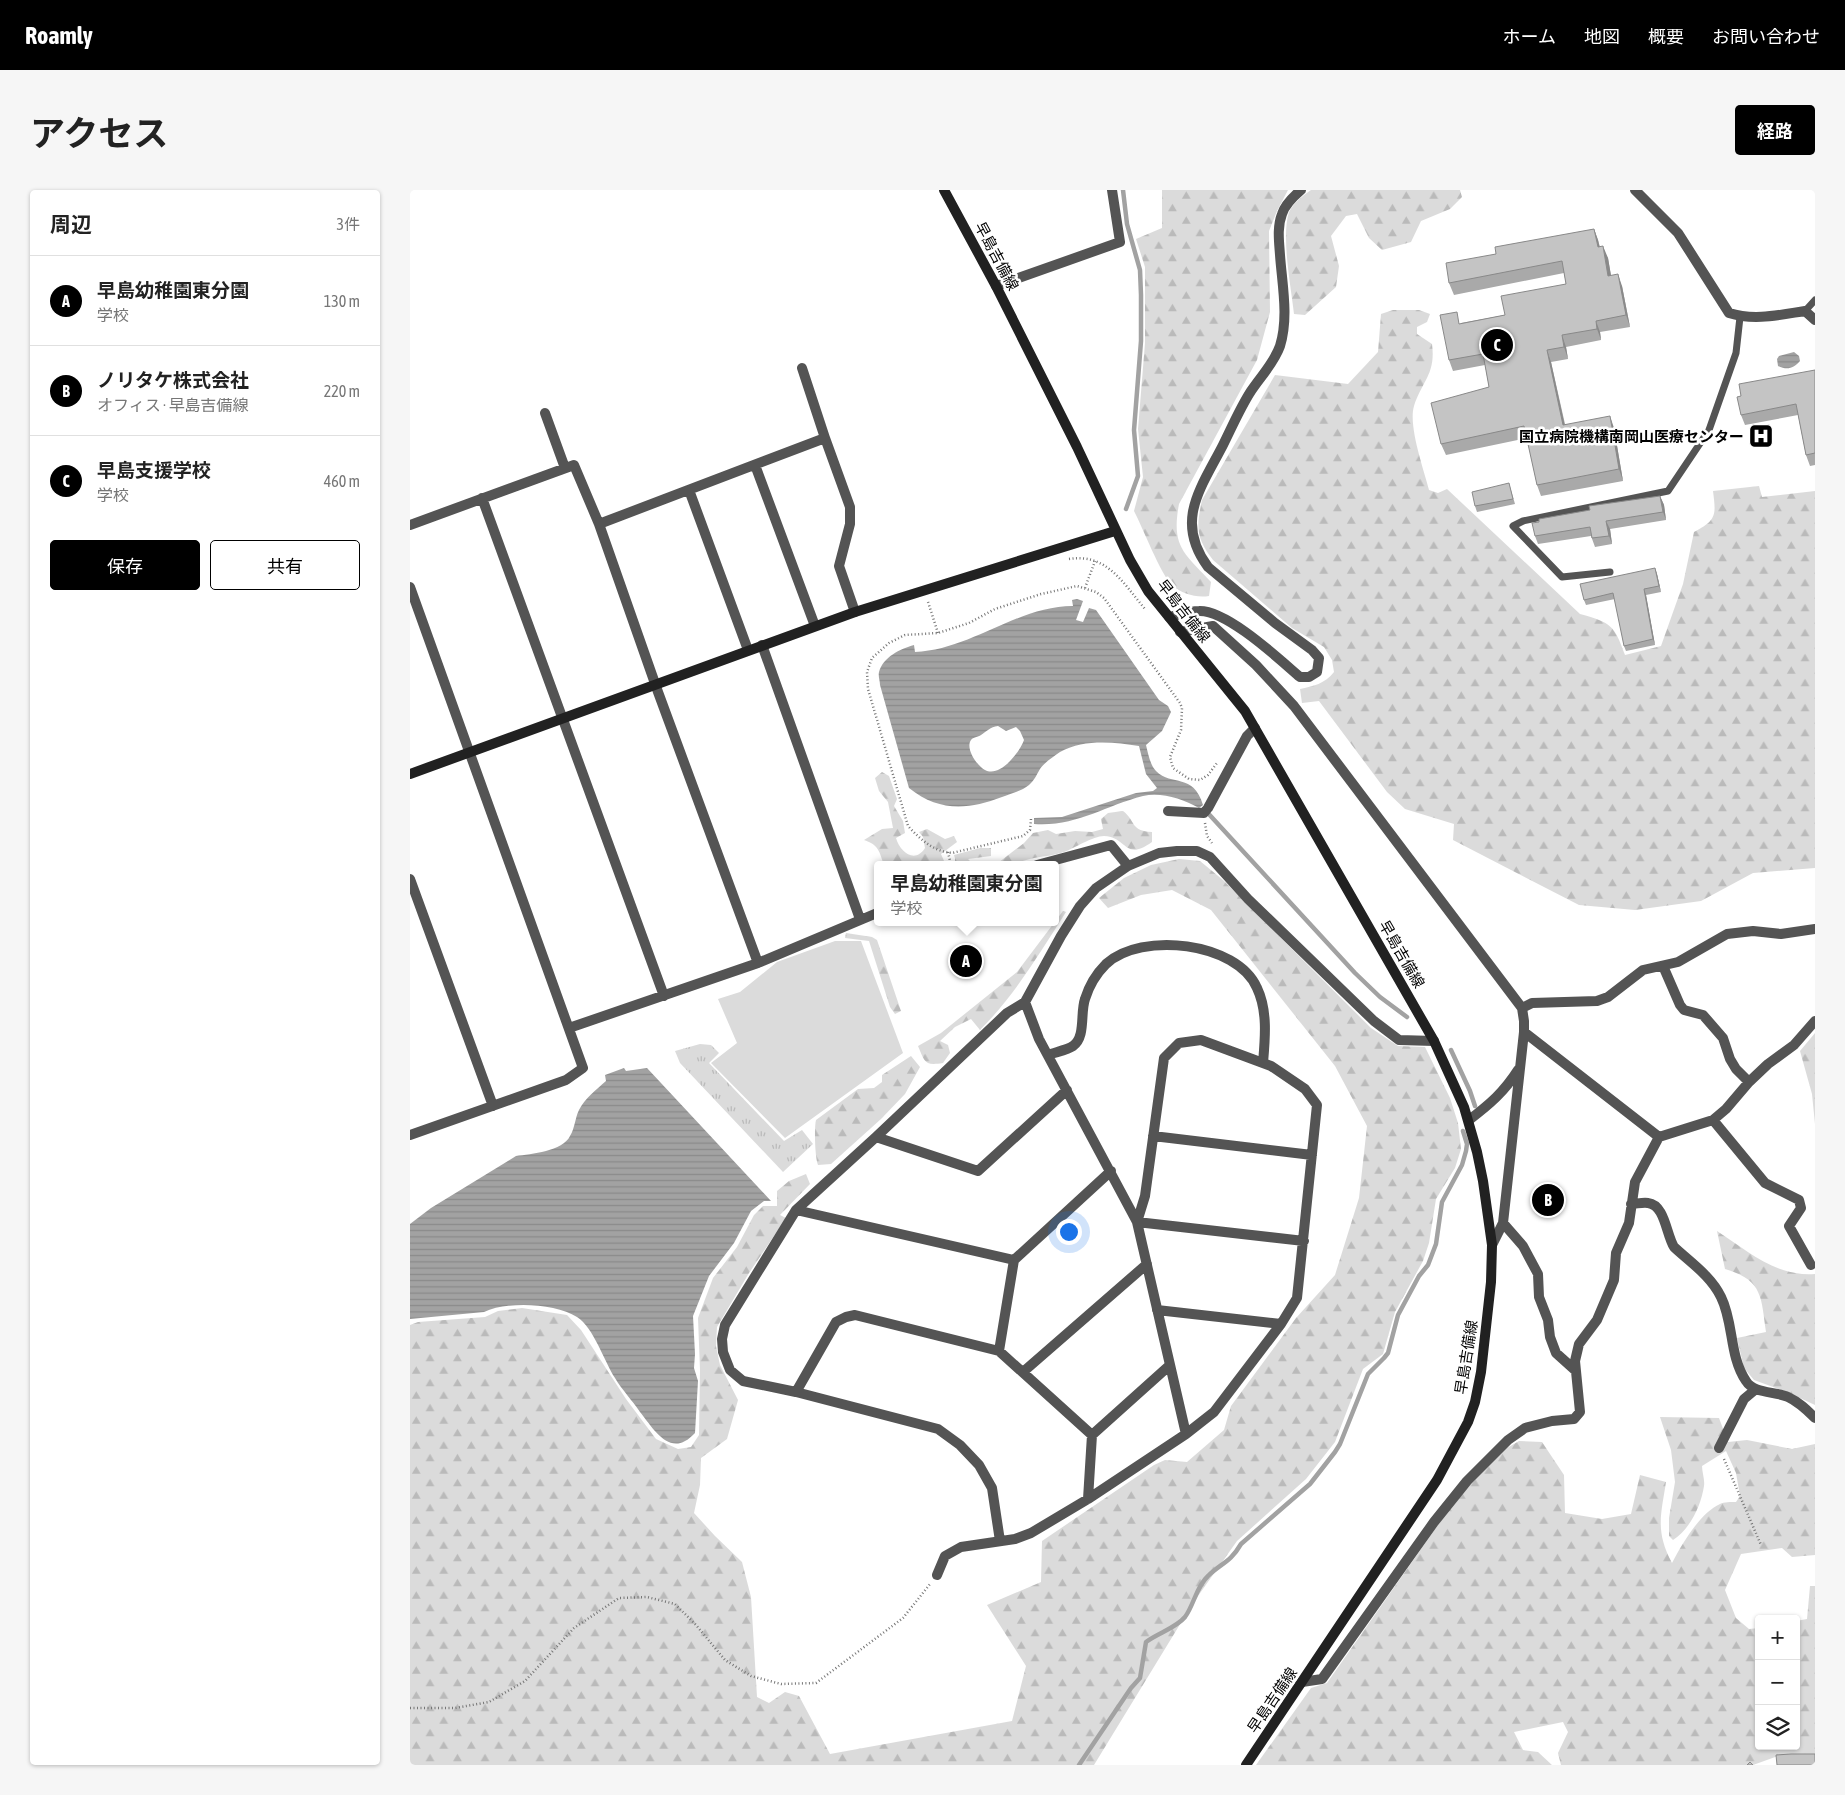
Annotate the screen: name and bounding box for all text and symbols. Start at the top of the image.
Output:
text: Roamly [25,22,93,49]
text: ホーム [1503,26,1556,47]
text: 地図 [1584,26,1620,47]
text: 概要 [1648,26,1684,47]
text: お問い合わせ [1712,26,1820,47]
button: 経路 [1735,105,1815,155]
text: アクセス [30,113,168,153]
text: 周辺 [50,212,92,236]
text: 3件 [336,215,360,233]
street label: 早島吉備線 [972,219,1022,293]
text: 早島幼稚園東分園 [97,279,249,301]
text: A [62,292,70,310]
text: 130 m [324,292,360,310]
text: 学校 [97,306,129,324]
pin: C [1481,326,1513,364]
text: ノリタケ株式会社 [97,369,249,391]
text: B [62,382,70,400]
text: 220 m [324,382,360,400]
text: オフィス · 早島吉備線 [97,396,249,414]
hospital icon: 国立病院機構南岡山医療センター [1748,423,1774,449]
place label: 国立病院機構南岡山医療センター [1519,428,1744,445]
text: 早島支援学校 [97,459,211,481]
text: C [62,472,70,490]
text: 460 m [324,472,360,490]
text: 学校 [97,486,129,504]
button: 保存 [50,540,200,590]
button: 共有 [210,540,360,590]
street label: 早島吉備線 [1154,576,1214,646]
popup [874,861,1059,926]
text: 早島幼稚園東分園 [890,872,1043,894]
text: 学校 [890,899,923,917]
street label: 早島吉備線 [1376,917,1428,991]
pin: A [950,942,982,980]
pin: B [1532,1181,1564,1219]
your location [1056,1219,1082,1245]
street label: 早島吉備線 [1452,1319,1480,1395]
map controls [1755,1615,1800,1750]
button: + [1755,1615,1800,1660]
button: − [1755,1660,1800,1705]
street label: 早島吉備線 [1244,1664,1300,1736]
button: layers [1755,1705,1800,1750]

